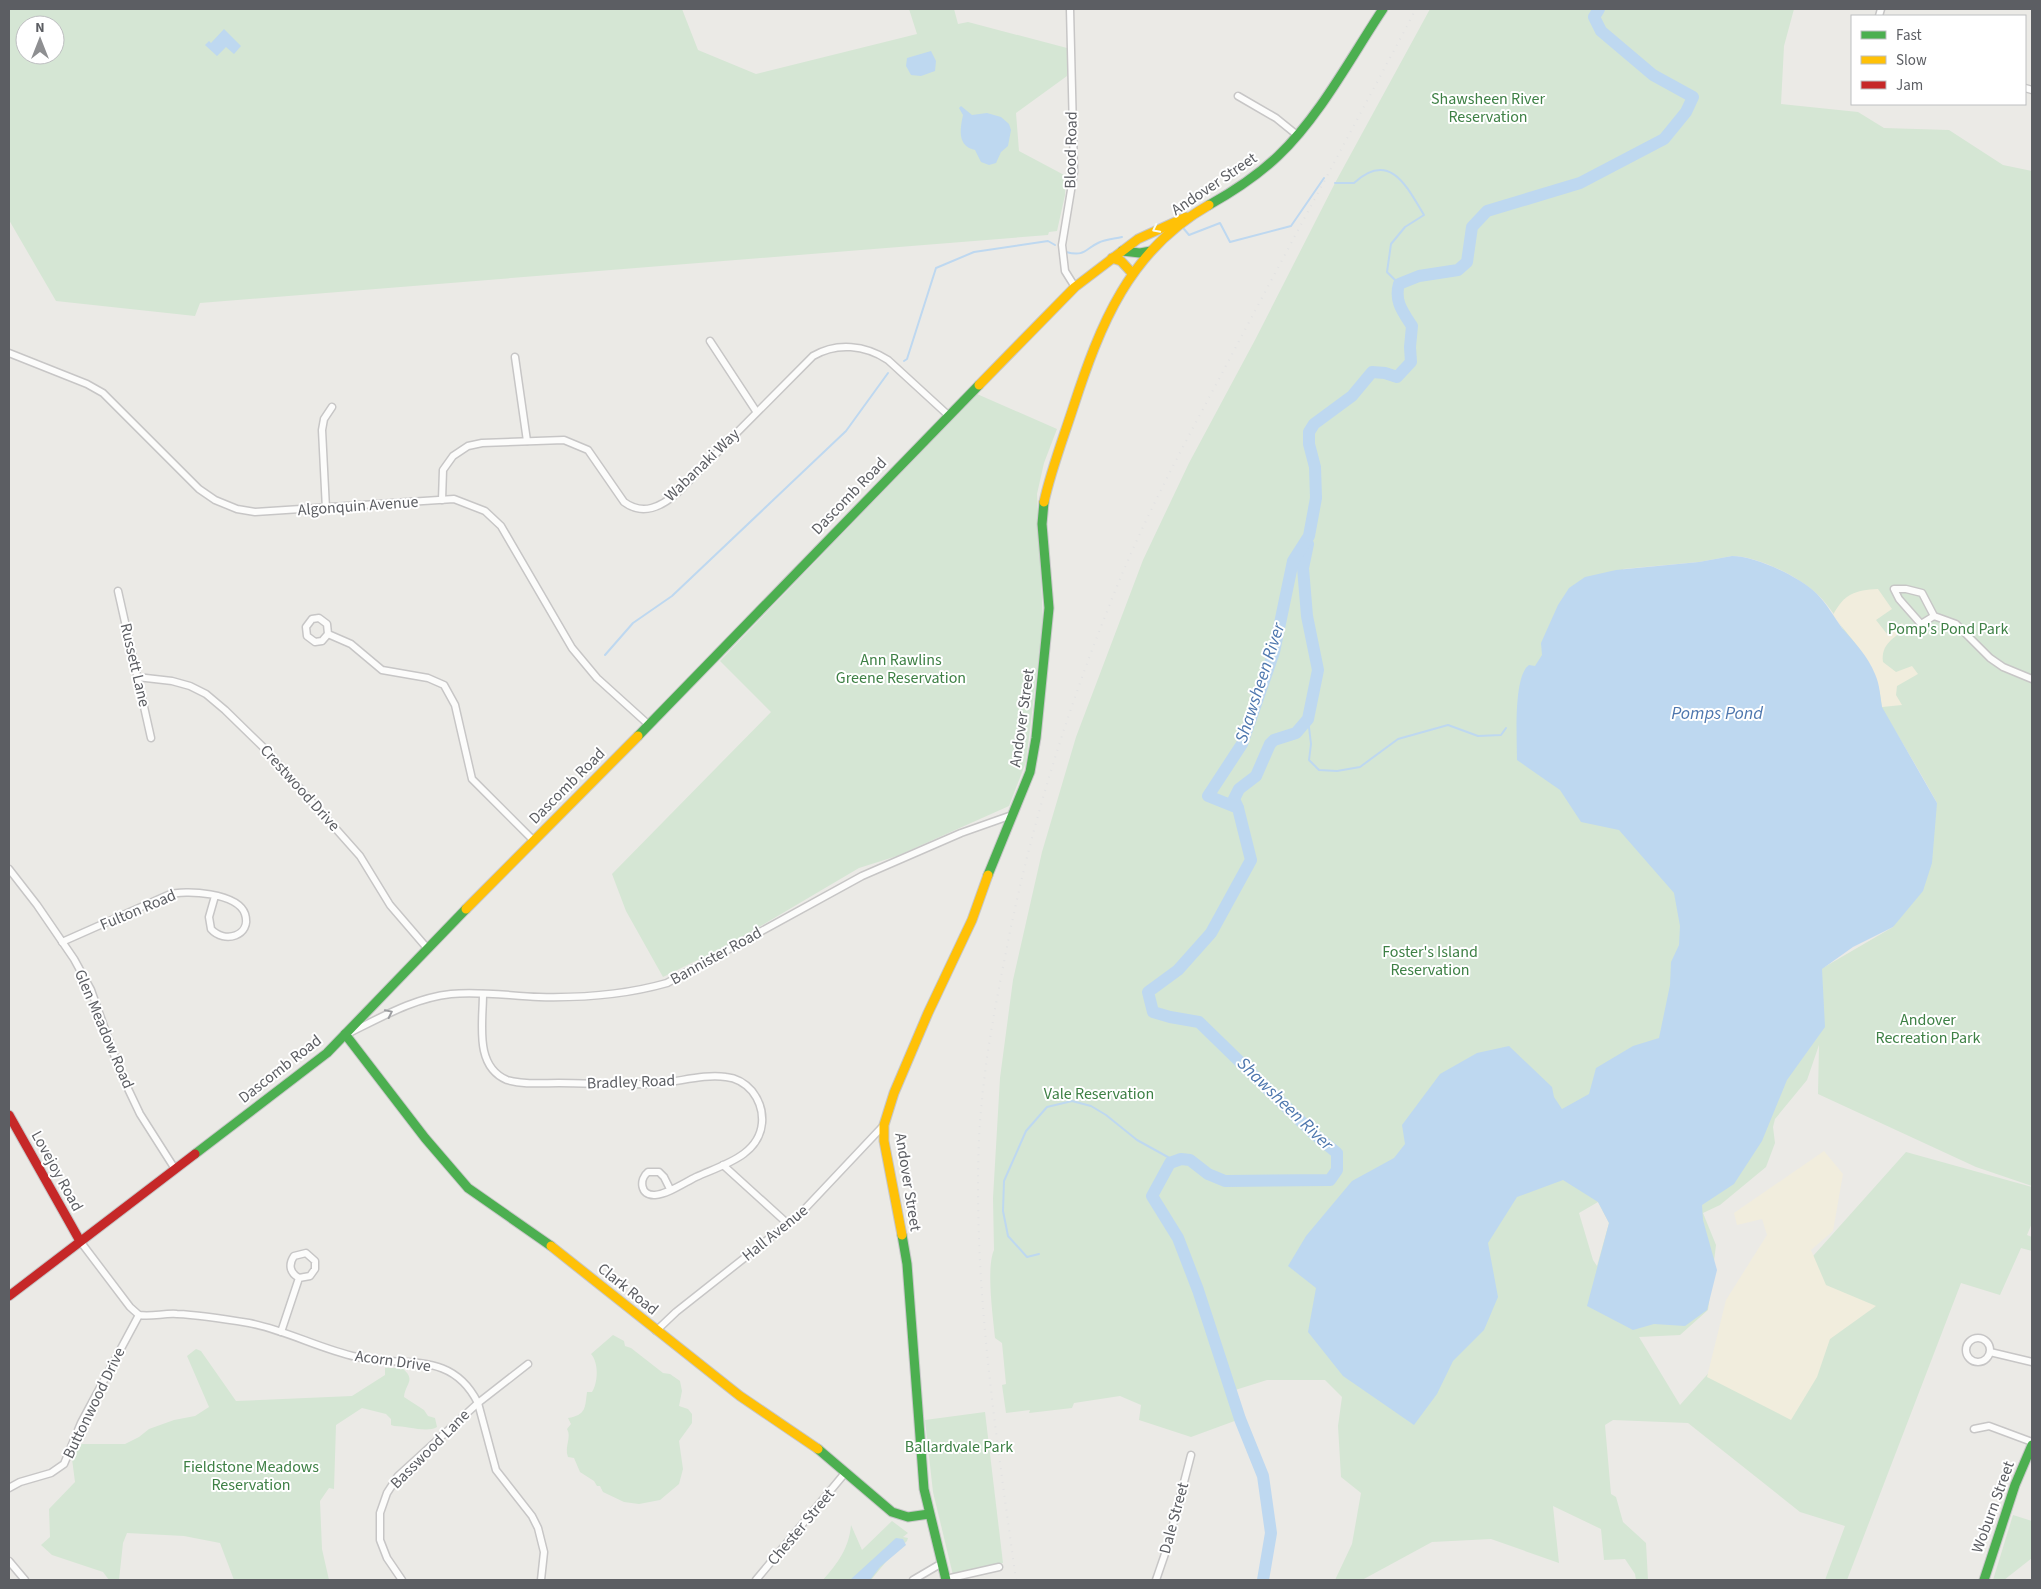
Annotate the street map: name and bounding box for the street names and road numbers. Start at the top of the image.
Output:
street label: Blood Road [1059,111,1083,189]
street label: Andover Street [1167,147,1262,221]
street label: Wabanaki Way [660,423,745,507]
street label: Dascomb Road [806,452,892,540]
street label: Algonquin Avenue [297,491,419,521]
street label: Russett Lane [115,621,155,709]
street label: Andover Street [1004,667,1040,769]
street label: Crestwood Drive [255,740,345,836]
street label: Dascomb Road [524,743,610,829]
street label: Fulton Road [97,884,179,936]
street label: Bannister Road [666,922,766,990]
street label: Glen Meadow Road [69,966,139,1092]
street label: Dascomb Road [234,1030,326,1108]
street label: Bradley Road [586,1069,676,1095]
street label: Lovejoy Road [26,1127,88,1215]
street label: Andover Street [889,1131,927,1233]
street label: Hall Avenue [737,1200,813,1266]
street label: Clark Road [593,1258,663,1320]
street label: Buttonwood Drive [58,1344,131,1462]
street label: Acorn Drive [354,1345,432,1377]
street label: Basswood Lane [385,1404,475,1494]
street label: Woburn Street [1966,1457,2020,1556]
street label: Dale Street [1154,1479,1194,1556]
street label: Chester Street [762,1483,840,1570]

